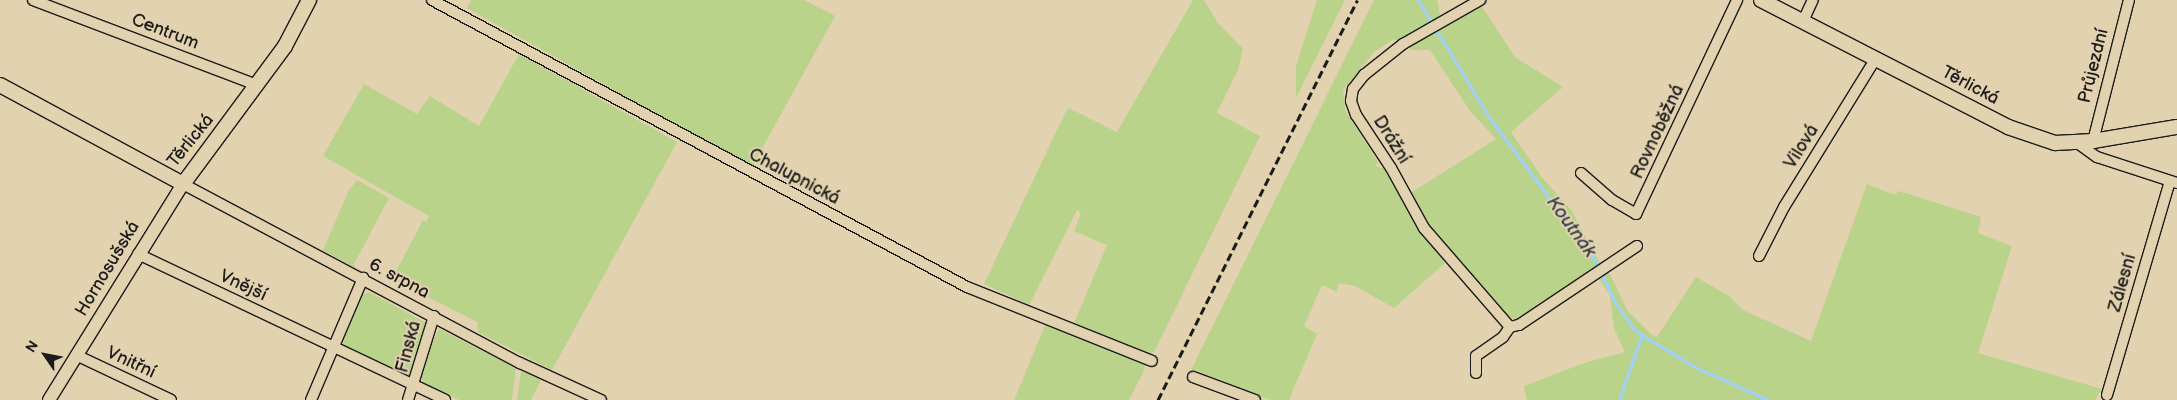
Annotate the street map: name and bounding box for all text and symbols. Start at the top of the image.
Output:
street label: Centrum [128,9,202,55]
street label: Průjezdní [2074,27,2114,105]
street label: Těrlická [1938,62,2002,110]
street label: Rovnoběžná [1627,81,1689,183]
street label: Těrlická [163,110,219,172]
street label: Drážní [1368,112,1414,168]
street label: Vilová [1780,121,1824,173]
street label: Chalupnická [745,144,843,210]
water label: Koutnák [1541,192,1601,262]
street label: Hornosušská [71,218,145,320]
street label: Zálesní [2104,252,2142,314]
street label: 6. srpna [365,254,433,304]
street label: Vnější [216,266,270,306]
street label: Finská [392,319,426,375]
north arrow [20,330,70,380]
text: N [22,338,42,356]
street label: Vnitřní [103,342,159,384]

